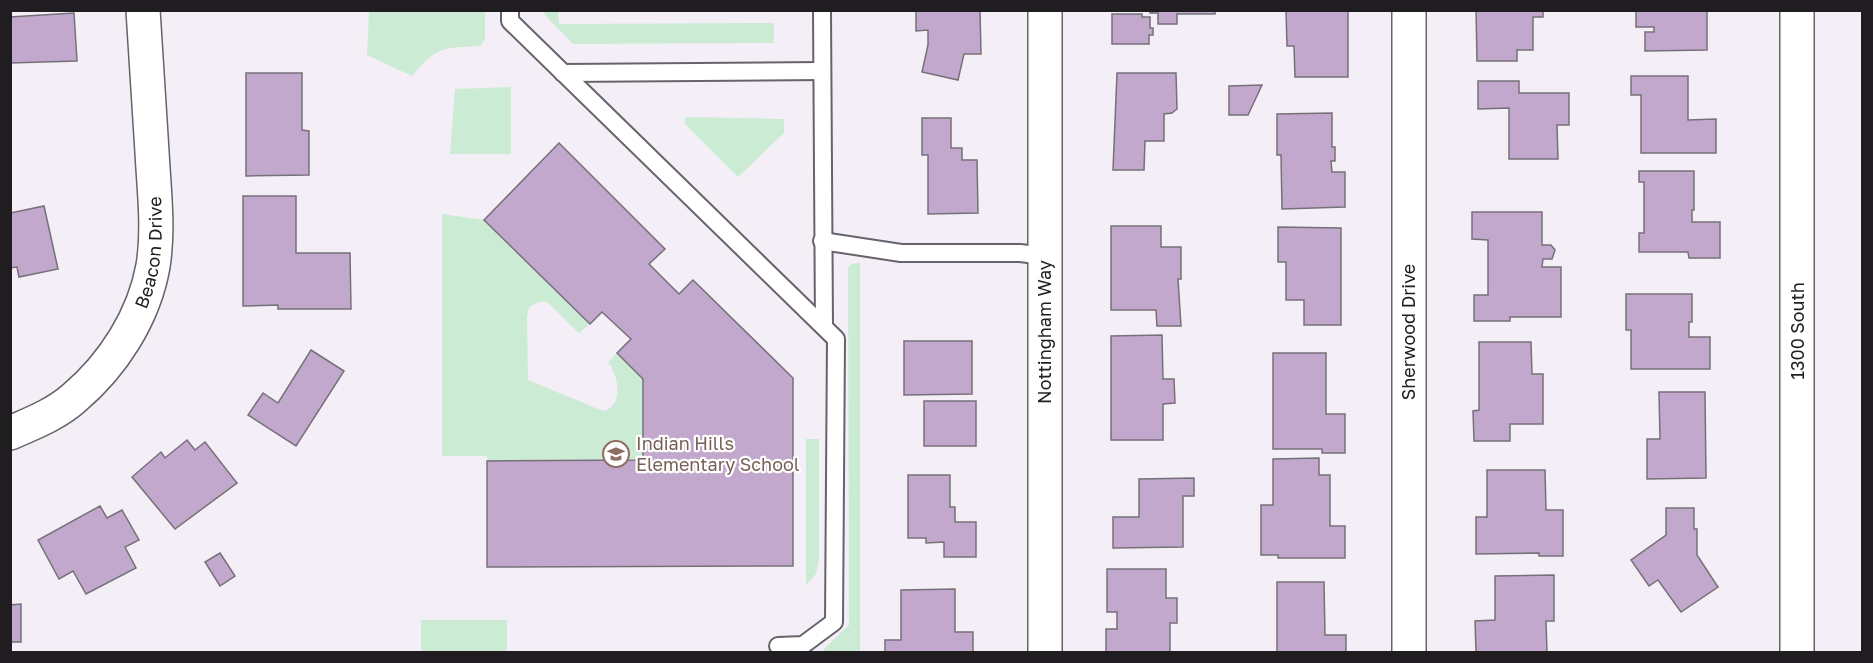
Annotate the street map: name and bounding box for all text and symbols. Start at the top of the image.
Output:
street label: Beacon Drive [129,196,166,312]
street label: Nottingham Way [1033,260,1055,404]
street label: Sherwood Drive [1397,264,1419,400]
street label: 1300 South [1786,282,1808,380]
place label: Indian Hills Elementary School [636,432,800,475]
school or university icon: Indian Hills Elementary School [601,439,631,469]

